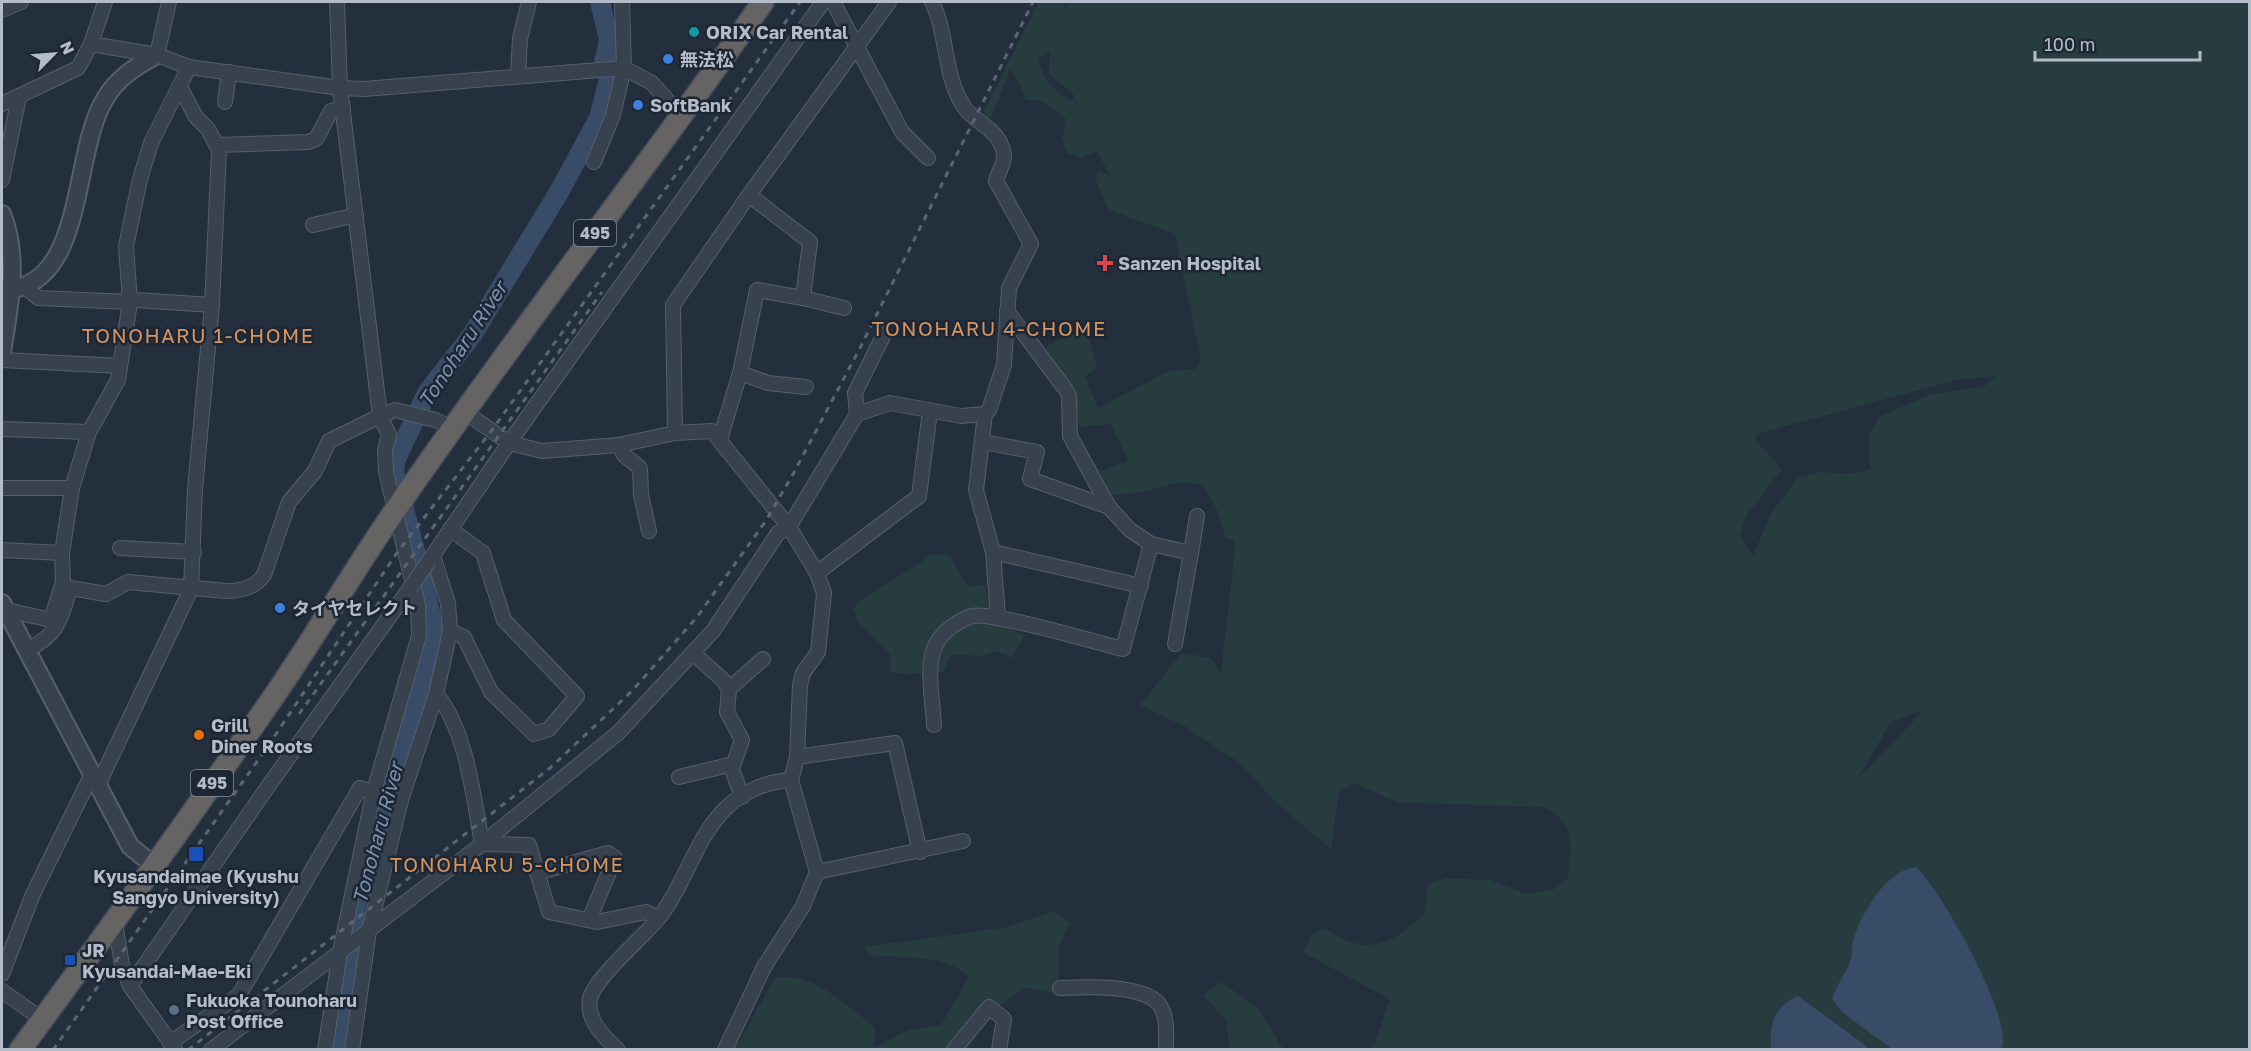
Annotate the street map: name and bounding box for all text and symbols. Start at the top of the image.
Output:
place label: ORIX Car Rental [706,21,848,43]
north arrow [24,24,84,84]
scale bar [2035,24,2200,62]
marker: ORIX Car Rental [687,25,701,39]
text: 100 m [2044,33,2095,55]
text: N [56,38,79,57]
place label: 無法松 [680,48,734,70]
marker: 無法松 [661,52,675,66]
place label: SoftBank [650,94,732,116]
marker: SoftBank [631,98,645,112]
road number: 495 [574,220,616,246]
place label: Sanzen Hospital [1118,252,1261,274]
marker: Sanzen Hospital [1096,254,1114,272]
water label: Tonoharu River [413,274,513,411]
district label: TONOHARU 4-CHOME [871,316,1107,340]
district label: TONOHARU 1-CHOME [82,323,314,347]
place label: タイヤセレクト [292,597,417,619]
marker: タイヤセレクト [273,601,287,615]
place label: Grill Diner Roots [211,714,313,757]
marker: Grill Diner Roots [192,728,206,742]
water label: Tonoharu River [347,757,408,906]
road number: 495 [191,770,233,796]
marker: Kyusandaimae (Kyushu Sangyo University) [187,845,205,863]
district label: TONOHARU 5-CHOME [390,852,624,876]
place label: Kyusandaimae (Kyushu Sangyo University) [93,865,299,908]
place label: JR Kyusandai-Mae-Eki [82,939,251,982]
marker: JR Kyusandai-Mae-Eki [63,953,77,967]
place label: Fukuoka Tounoharu Post Office [186,989,357,1032]
marker: Fukuoka Tounoharu Post Office [167,1003,181,1017]

